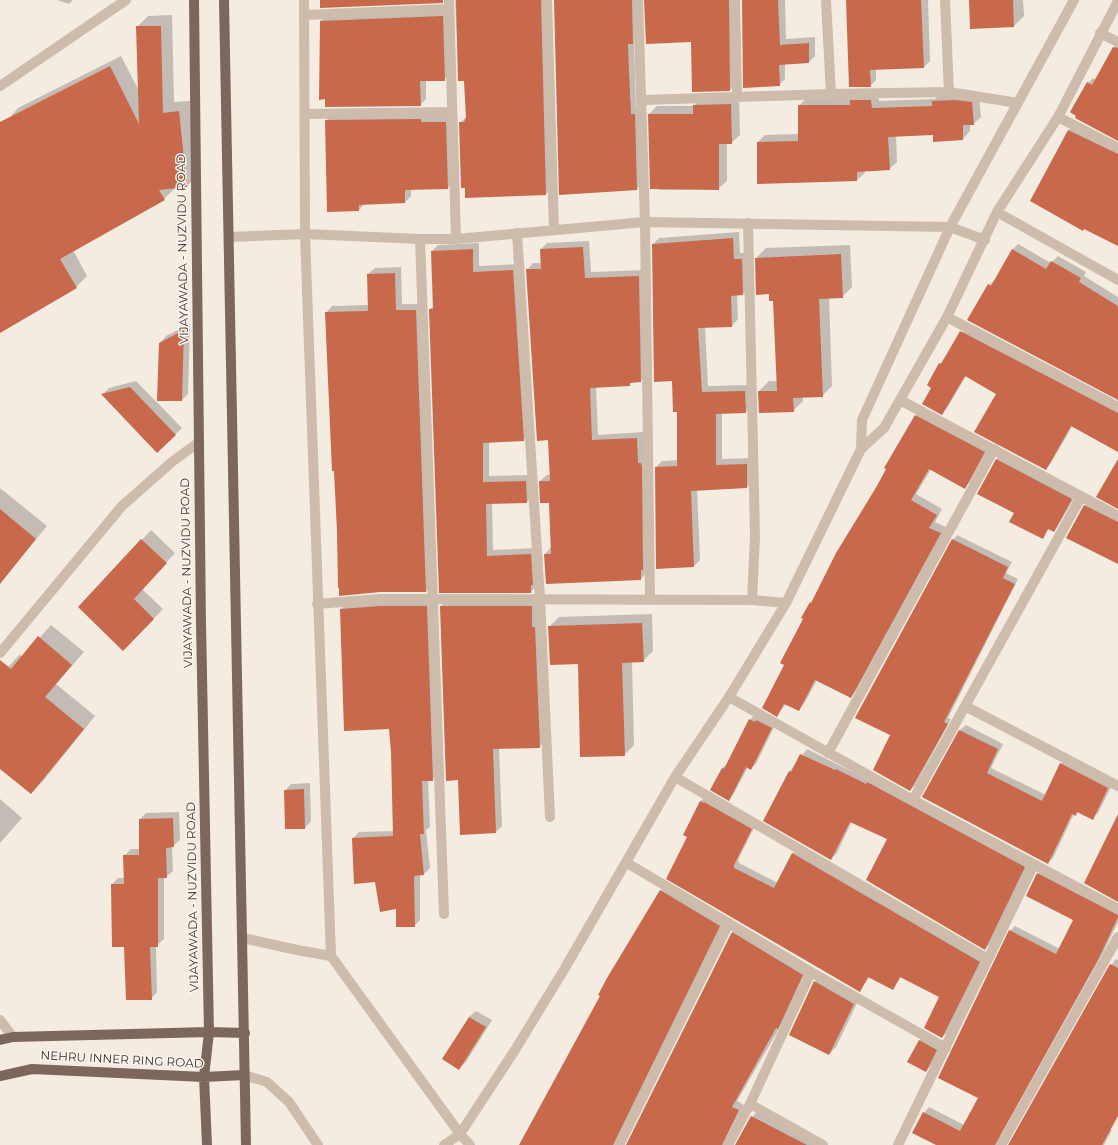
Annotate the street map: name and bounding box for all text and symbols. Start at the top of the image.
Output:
street label: VIJAYAWADA - NUZVIDU ROAD [174,154,192,344]
street label: VIJAYAWADA - NUZVIDU ROAD [178,478,196,668]
street label: VIJAYAWADA - NUZVIDU ROAD [184,802,202,992]
street label: NEHRU INNER RING ROAD [40,1049,204,1071]

